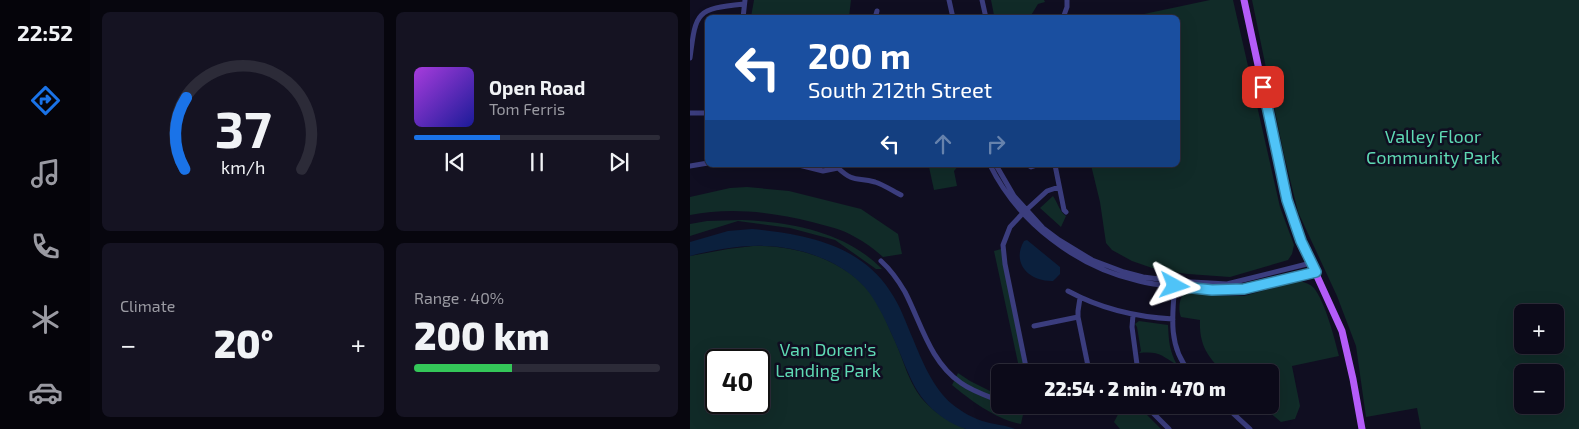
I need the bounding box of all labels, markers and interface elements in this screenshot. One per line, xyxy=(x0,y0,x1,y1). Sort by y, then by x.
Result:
text: 22:52 xyxy=(17,19,73,45)
text: 200 m xyxy=(808,34,911,76)
icon: left xyxy=(725,35,790,100)
pin xyxy=(1242,66,1284,108)
icon: arrive xyxy=(1249,73,1277,101)
text: Open Road xyxy=(489,76,585,99)
text: South 212th Street xyxy=(808,76,992,102)
icon: directions xyxy=(28,83,63,118)
text: 37 xyxy=(215,96,271,158)
text: Tom Ferris xyxy=(489,99,565,118)
park label: Valley Floor Community Park xyxy=(1366,125,1500,168)
icon: left xyxy=(876,130,904,158)
icon: ahead xyxy=(929,130,957,158)
icon: right xyxy=(982,130,1010,158)
icon: previous xyxy=(441,148,469,176)
icon: pause xyxy=(523,148,551,176)
icon: next xyxy=(605,148,633,176)
icon: music xyxy=(28,156,63,191)
text: km/h xyxy=(221,156,265,178)
icon: phone xyxy=(28,229,63,264)
position arrow xyxy=(1148,259,1200,311)
text: Range · 40% xyxy=(414,288,504,307)
text: Climate xyxy=(120,296,175,315)
icon: climate xyxy=(28,302,63,337)
map controls xyxy=(1514,304,1564,414)
button: + xyxy=(1514,304,1564,354)
text: 200 km xyxy=(414,312,549,358)
text: 20° xyxy=(214,320,273,366)
text: − xyxy=(120,327,136,361)
text: + xyxy=(351,327,366,361)
park label: Van Doren's Landing Park xyxy=(775,338,881,381)
speed limit sign: 40 xyxy=(705,349,770,414)
button: − xyxy=(1514,364,1564,414)
icon: car xyxy=(28,375,63,410)
text: 22:54 · 2 min · 470 m xyxy=(1044,377,1226,400)

